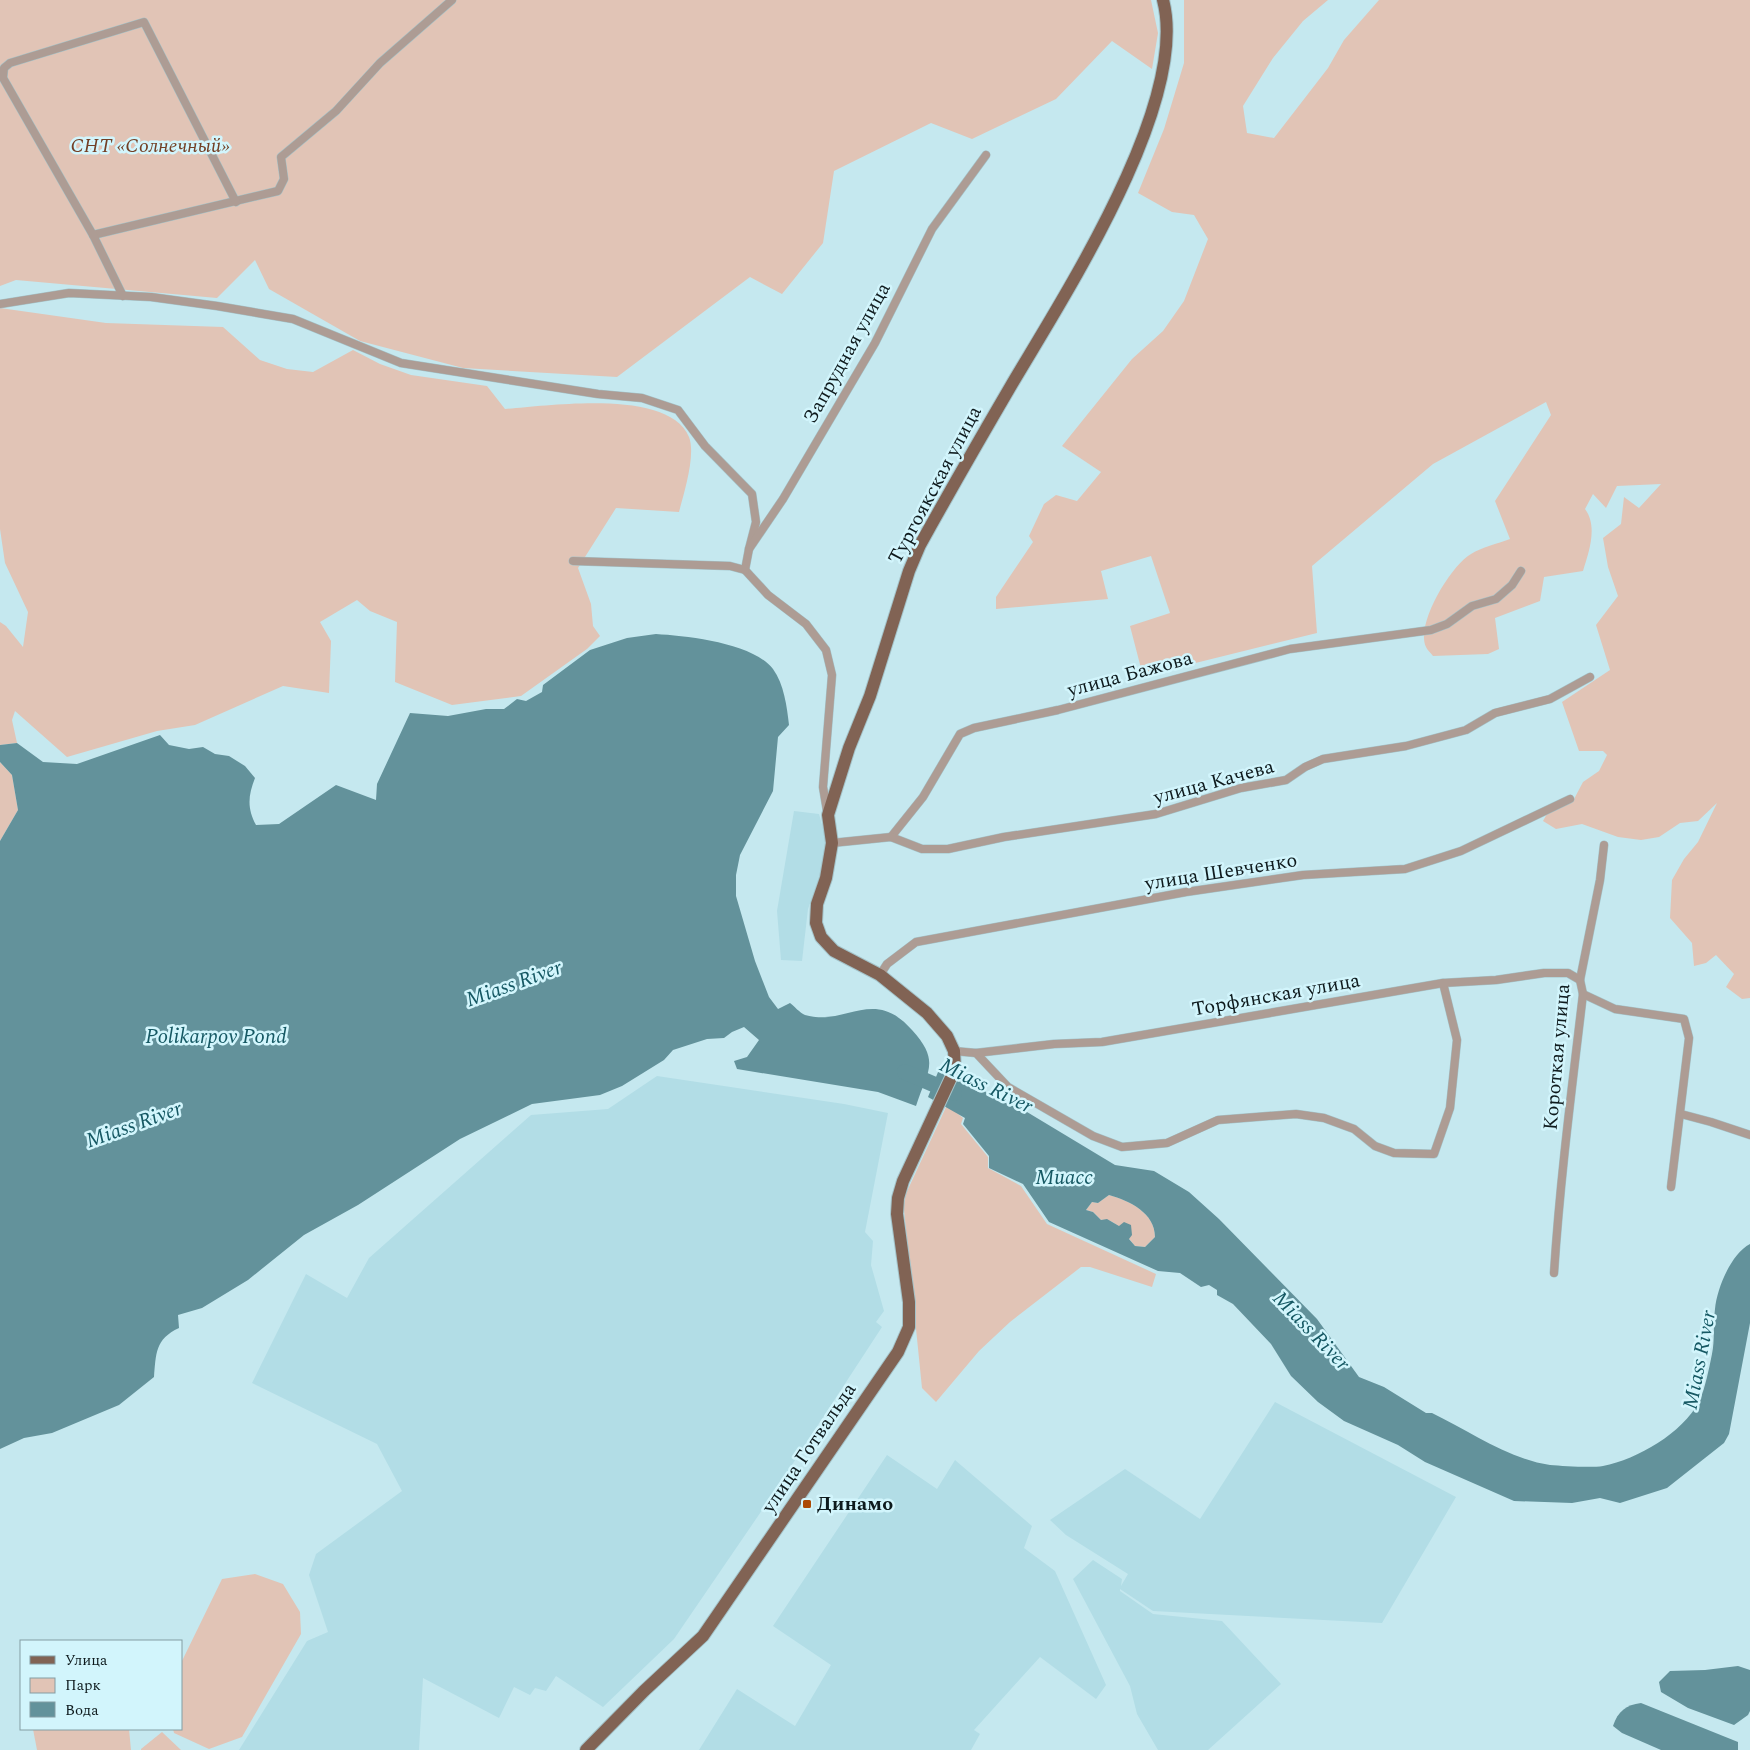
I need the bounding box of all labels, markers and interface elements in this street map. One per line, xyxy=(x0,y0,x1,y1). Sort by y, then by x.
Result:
park label: СНТ «Солнечный» xyxy=(70,131,230,161)
street label: Запрудная улица xyxy=(796,277,898,429)
street label: Тургоякская улица xyxy=(881,400,990,570)
street label: улица Бажова xyxy=(1063,643,1196,705)
street label: улица Качева xyxy=(1149,751,1278,813)
street label: улица Шевченко xyxy=(1142,845,1299,899)
water label: Miass River xyxy=(461,952,567,1016)
street label: Торфянская улица xyxy=(1190,965,1363,1025)
street label: Короткая улица xyxy=(1536,982,1578,1132)
water label: Polikarpov Pond xyxy=(145,1021,287,1053)
water label: Miass River xyxy=(934,1050,1039,1123)
water label: Miass River xyxy=(81,1093,187,1157)
water label: Миасс xyxy=(1035,1162,1093,1194)
water label: Miass River xyxy=(1265,1284,1358,1379)
water label: Miass River xyxy=(1675,1307,1725,1412)
street label: улица Готвальда xyxy=(754,1376,864,1520)
place label: Динамо xyxy=(817,1489,893,1519)
marker: Динамо xyxy=(801,1498,813,1510)
legend xyxy=(20,1640,182,1730)
text: Улица xyxy=(65,1649,108,1672)
text: Парк xyxy=(65,1674,101,1697)
text: Вода xyxy=(65,1699,99,1722)

